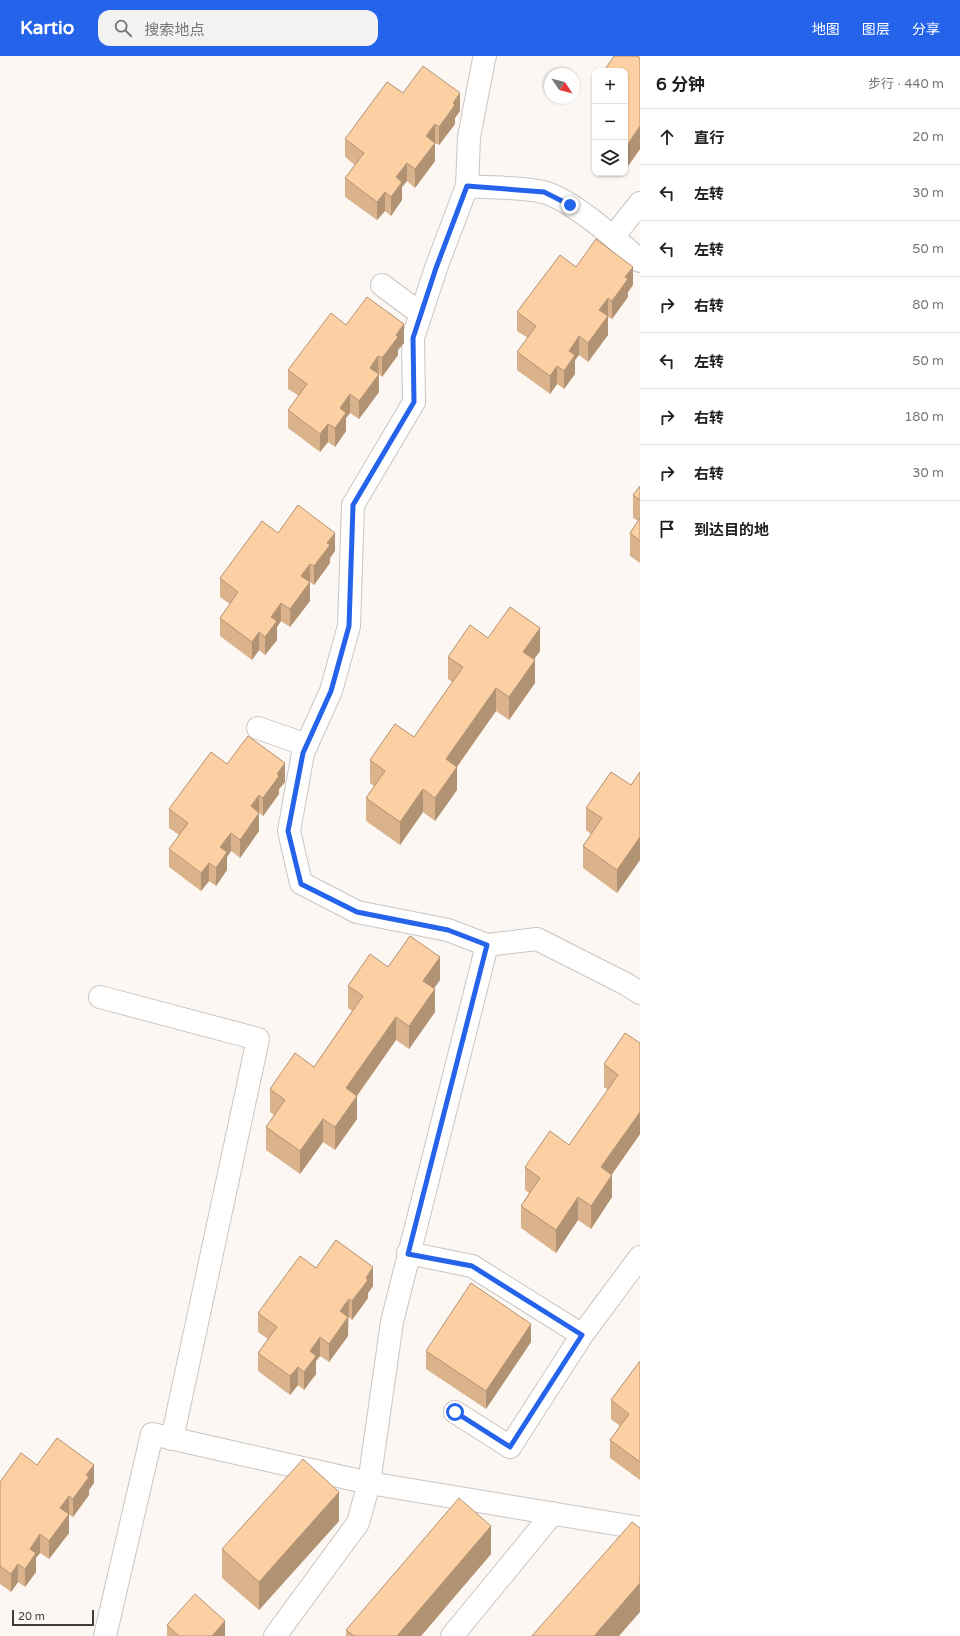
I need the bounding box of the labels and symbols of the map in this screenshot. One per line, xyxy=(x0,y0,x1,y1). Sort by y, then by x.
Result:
north arrow xyxy=(544,68,580,104)
route end xyxy=(561,196,579,214)
route start xyxy=(446,1403,464,1421)
scale bar xyxy=(12,1608,94,1627)

